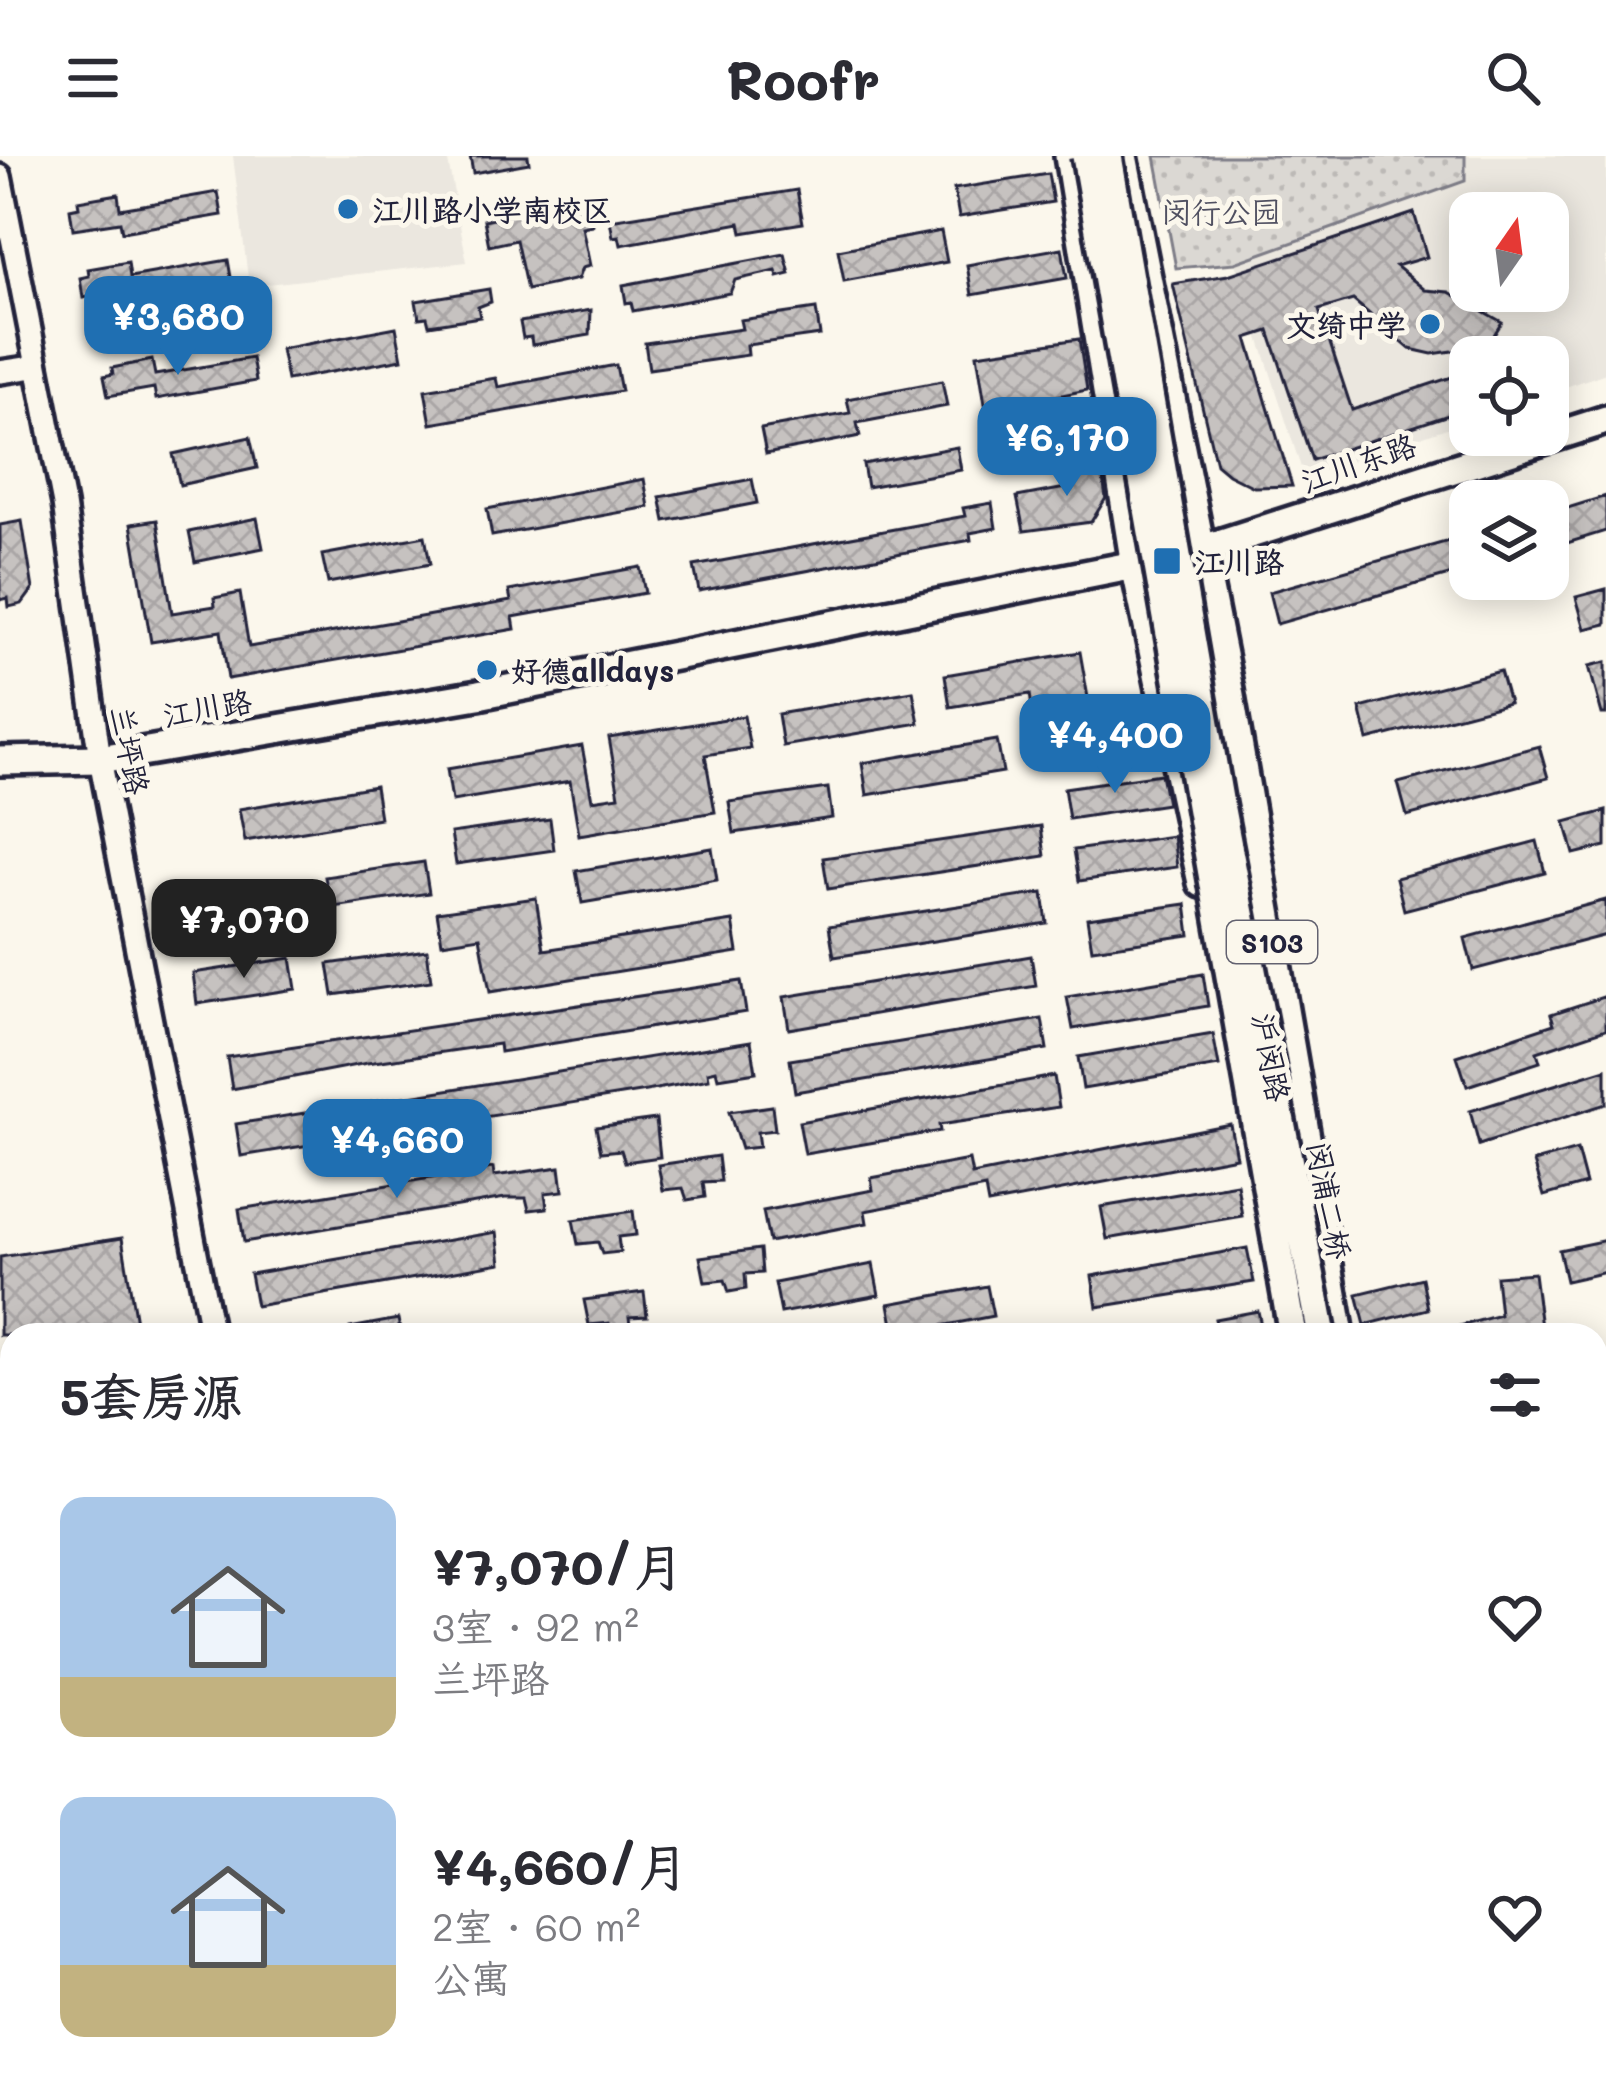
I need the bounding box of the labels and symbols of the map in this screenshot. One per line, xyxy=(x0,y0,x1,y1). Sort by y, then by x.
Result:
place label: 江川路小学南校区 xyxy=(372,189,612,229)
park label: 闵行公园 xyxy=(1161,191,1281,231)
north arrow xyxy=(1449,192,1569,312)
marker: 江川路小学南校区 xyxy=(335,196,361,222)
pin: ¥3,680 xyxy=(80,276,276,378)
place label: 文绮中学 xyxy=(1286,304,1406,344)
marker: 文绮中学 xyxy=(1417,311,1443,337)
pin: ¥6,170 xyxy=(969,397,1165,499)
street label: 江川东路 xyxy=(1295,424,1421,500)
place label: 江川路 xyxy=(1194,541,1284,581)
marker: 江川路 xyxy=(1151,545,1183,577)
place label: 好德alldays xyxy=(511,650,674,690)
marker: 好德alldays xyxy=(474,657,500,683)
street label: 江川路 xyxy=(159,679,255,735)
pin: ¥4,400 xyxy=(1017,694,1213,796)
street label: 兰坪路 xyxy=(103,702,159,798)
pin: ¥7,070 xyxy=(146,879,342,981)
road number: S103 xyxy=(1227,921,1317,963)
street label: 沪闵路 xyxy=(1244,1009,1300,1105)
pin: ¥4,660 xyxy=(299,1099,495,1201)
street label: 闵浦二桥 xyxy=(1299,1137,1361,1263)

